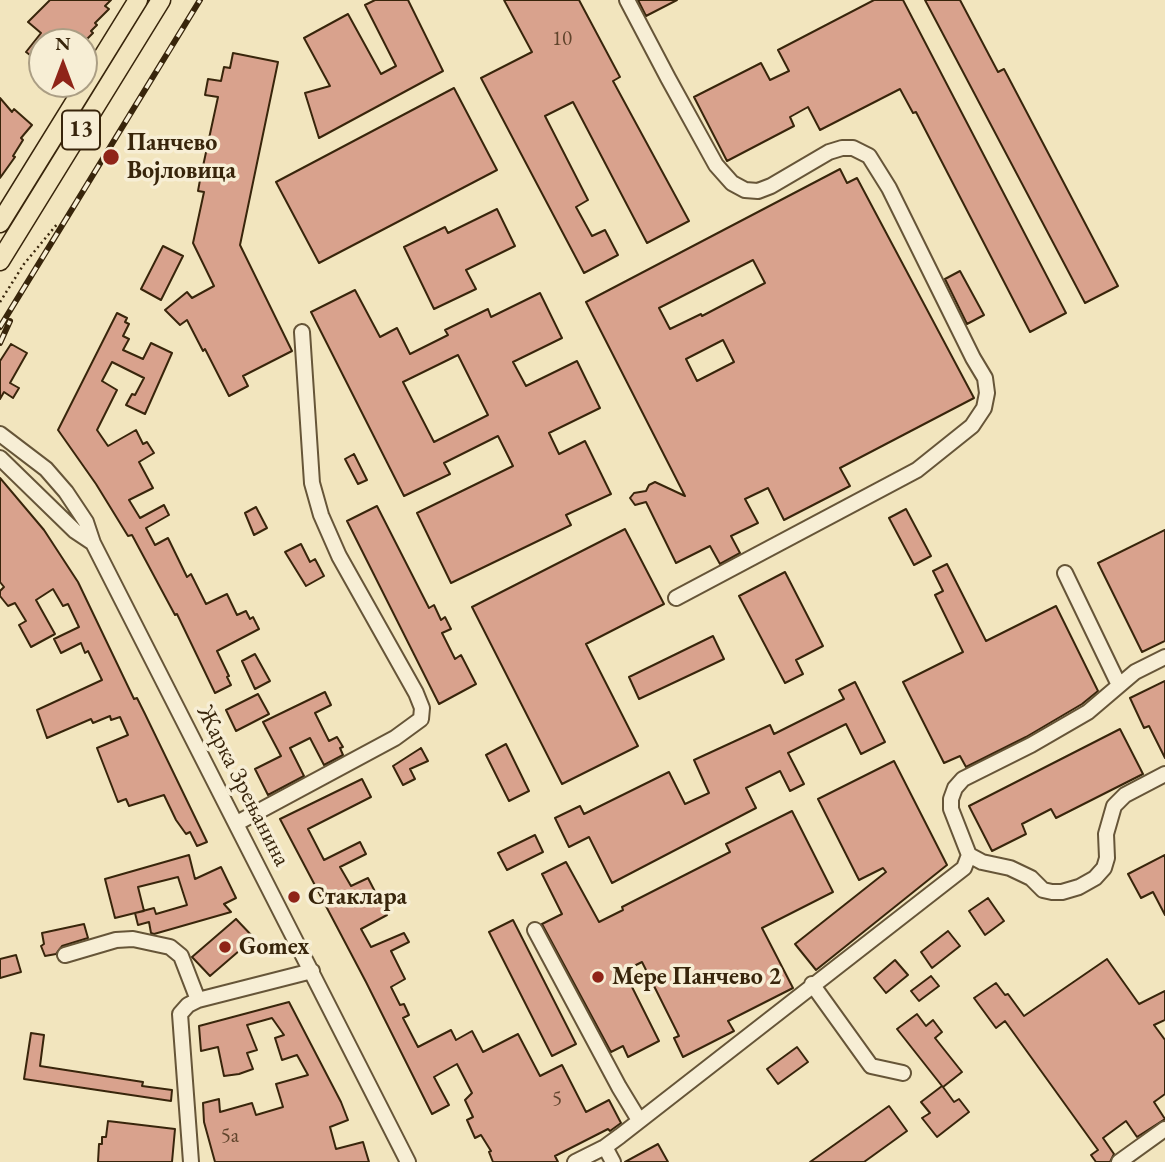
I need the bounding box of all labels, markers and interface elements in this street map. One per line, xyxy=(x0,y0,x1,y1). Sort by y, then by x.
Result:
house number: 10 xyxy=(552,26,572,52)
north arrow xyxy=(28,28,98,98)
text: N xyxy=(55,31,71,56)
road number: 13 xyxy=(62,111,100,150)
place label: Панчево Војловица xyxy=(127,129,236,185)
marker: Панчево Војловица xyxy=(101,147,121,167)
street label: Жарка Зрењанина xyxy=(190,701,296,871)
place label: Стаклара xyxy=(308,883,407,911)
marker: Стаклара xyxy=(286,889,302,905)
place label: Gomex xyxy=(239,933,309,961)
marker: Gomex xyxy=(217,939,233,955)
place label: Мере Панчево 2 xyxy=(612,963,781,991)
marker: Мере Панчево 2 xyxy=(590,969,606,985)
house number: 5 xyxy=(552,1086,562,1112)
house number: 5a xyxy=(221,1123,239,1149)

